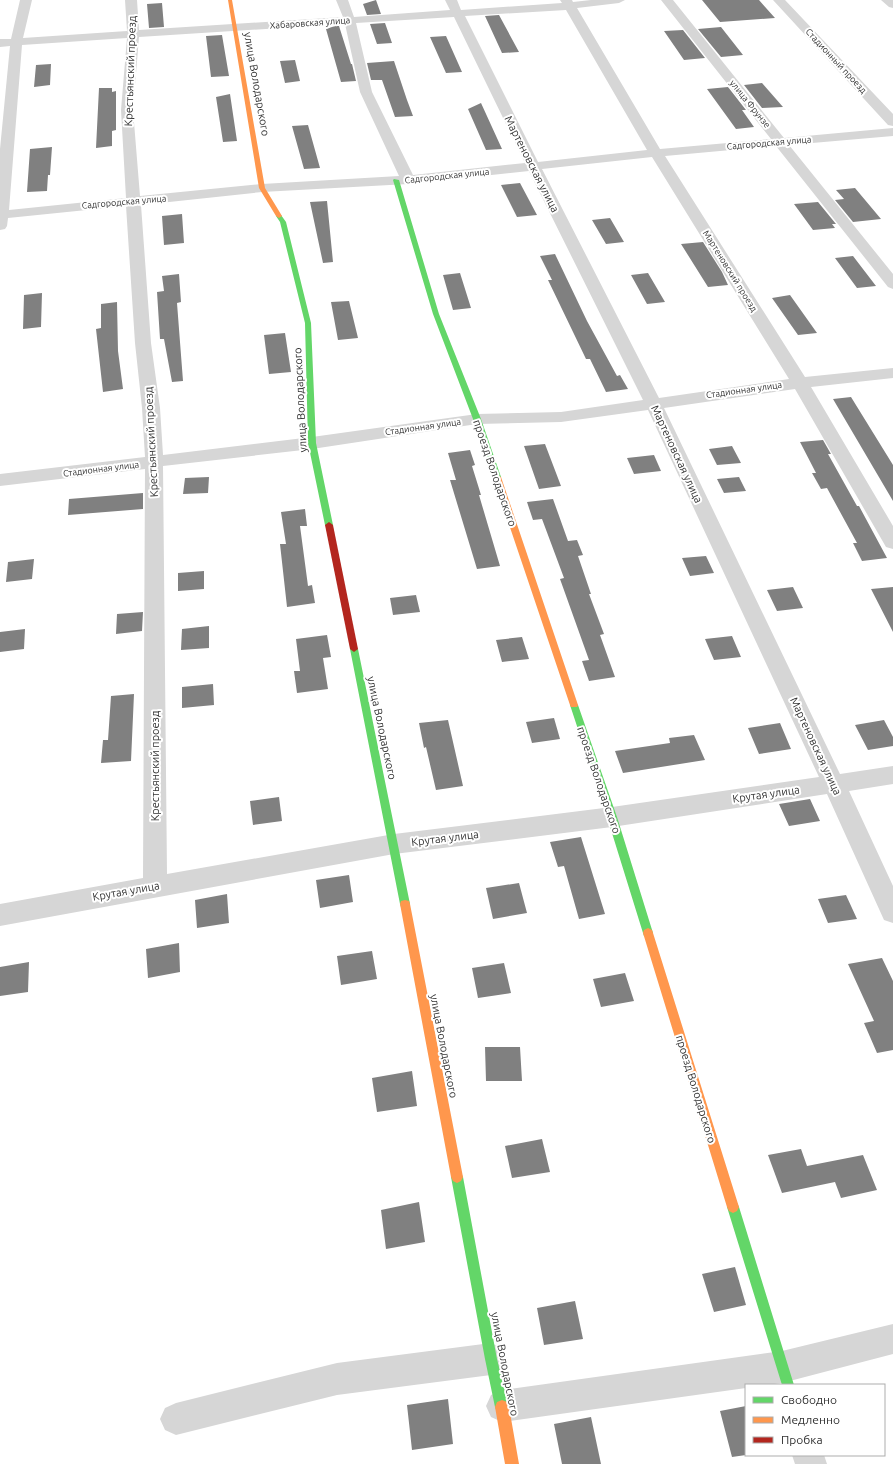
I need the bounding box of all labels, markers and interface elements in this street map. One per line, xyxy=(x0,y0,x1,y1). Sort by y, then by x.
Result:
street label: Крестьянский проезд xyxy=(122,15,138,127)
street label: Хабаровская улица xyxy=(269,15,351,31)
street label: Стадионный проезд xyxy=(803,27,869,95)
street label: улица Володарского xyxy=(242,31,272,137)
street label: улица Фрунзе xyxy=(728,78,772,130)
street label: Мартеновская улица xyxy=(502,114,562,214)
street label: Садгородская улица xyxy=(726,134,812,152)
street label: Садгородская улица xyxy=(404,167,490,185)
street label: Садгородская улица xyxy=(81,193,167,211)
street label: Мартеновский проезд xyxy=(701,229,759,313)
street label: улица Володарского xyxy=(291,347,309,453)
street label: Стадионная улица xyxy=(705,380,783,400)
street label: Крестьянский проезд xyxy=(142,386,160,498)
street label: Мартеновская улица xyxy=(649,403,705,505)
street label: Стадионная улица xyxy=(384,417,462,437)
street label: проезд Володарского xyxy=(471,418,519,528)
street label: Стадионная улица xyxy=(62,459,140,479)
street label: улица Володарского xyxy=(365,675,399,781)
street label: Мартеновская улица xyxy=(788,695,844,797)
street label: Крестьянский проезд xyxy=(149,710,161,821)
street label: проезд Володарского xyxy=(575,725,623,835)
street label: Крутая улица xyxy=(732,783,800,805)
street label: Крутая улица xyxy=(411,828,479,848)
street label: Крутая улица xyxy=(92,879,160,903)
street label: улица Володарского xyxy=(428,993,460,1099)
street label: проезд Володарского xyxy=(674,1034,718,1144)
street label: улица Володарского xyxy=(489,1311,521,1417)
legend xyxy=(745,1384,885,1456)
text: Свободно xyxy=(781,1393,837,1406)
text: Медленно xyxy=(781,1413,840,1426)
text: Пробка xyxy=(781,1433,823,1446)

